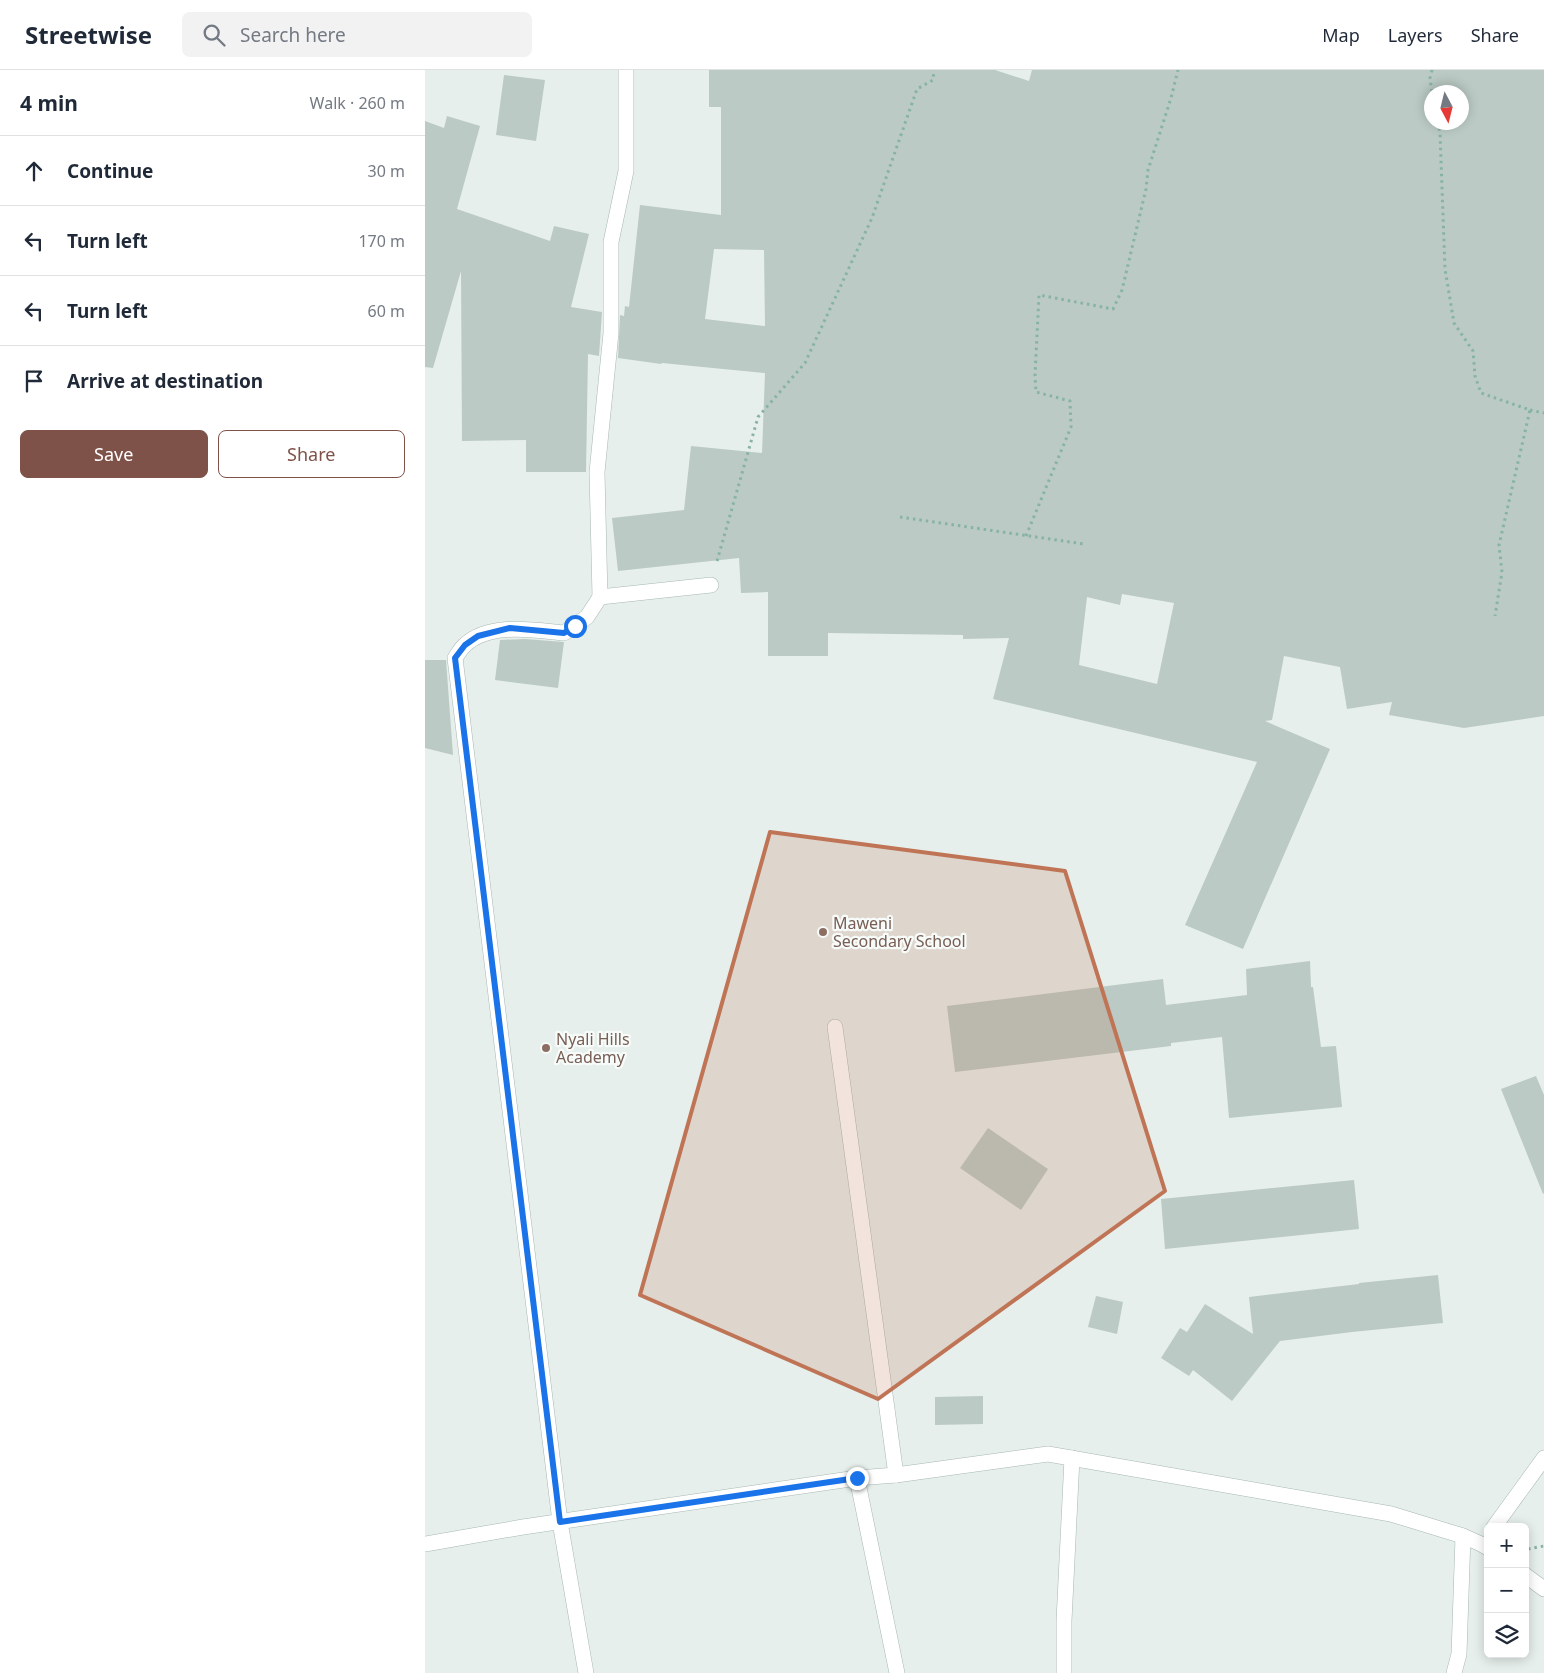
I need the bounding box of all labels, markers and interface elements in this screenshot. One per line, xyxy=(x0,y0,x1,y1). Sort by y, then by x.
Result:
search box xyxy=(182,12,532,57)
text: Streetwise xyxy=(25,18,152,51)
icon: search xyxy=(200,21,228,49)
text: Search here xyxy=(240,22,346,48)
text: Map xyxy=(1322,23,1360,47)
text: Layers xyxy=(1388,23,1443,47)
text: Share xyxy=(1471,23,1519,47)
north arrow xyxy=(1424,85,1469,130)
text: 4 min xyxy=(20,89,78,117)
text: Walk · 260 m xyxy=(310,92,405,114)
icon: ahead xyxy=(20,157,48,185)
text: Continue xyxy=(67,158,153,184)
text: 30 m xyxy=(368,160,405,182)
icon: left xyxy=(20,227,48,255)
text: Turn left xyxy=(67,228,148,254)
text: 170 m xyxy=(358,230,405,252)
icon: left xyxy=(20,297,48,325)
text: Turn left xyxy=(67,298,148,324)
text: 60 m xyxy=(368,300,405,322)
icon: arrive xyxy=(20,367,48,395)
text: Arrive at destination xyxy=(67,368,263,394)
button: Save xyxy=(20,430,208,478)
button: Share xyxy=(218,430,405,478)
route start xyxy=(564,615,587,638)
place label: Maweni Secondary School xyxy=(833,912,966,952)
marker: Maweni Secondary School xyxy=(817,926,829,938)
place label: Nyali Hills Academy xyxy=(556,1028,630,1068)
marker: Nyali Hills Academy xyxy=(540,1042,552,1054)
route end xyxy=(846,1467,869,1490)
map controls xyxy=(1484,1523,1529,1658)
button: + xyxy=(1484,1523,1529,1568)
button: − xyxy=(1484,1568,1529,1613)
button: layers xyxy=(1484,1613,1529,1658)

